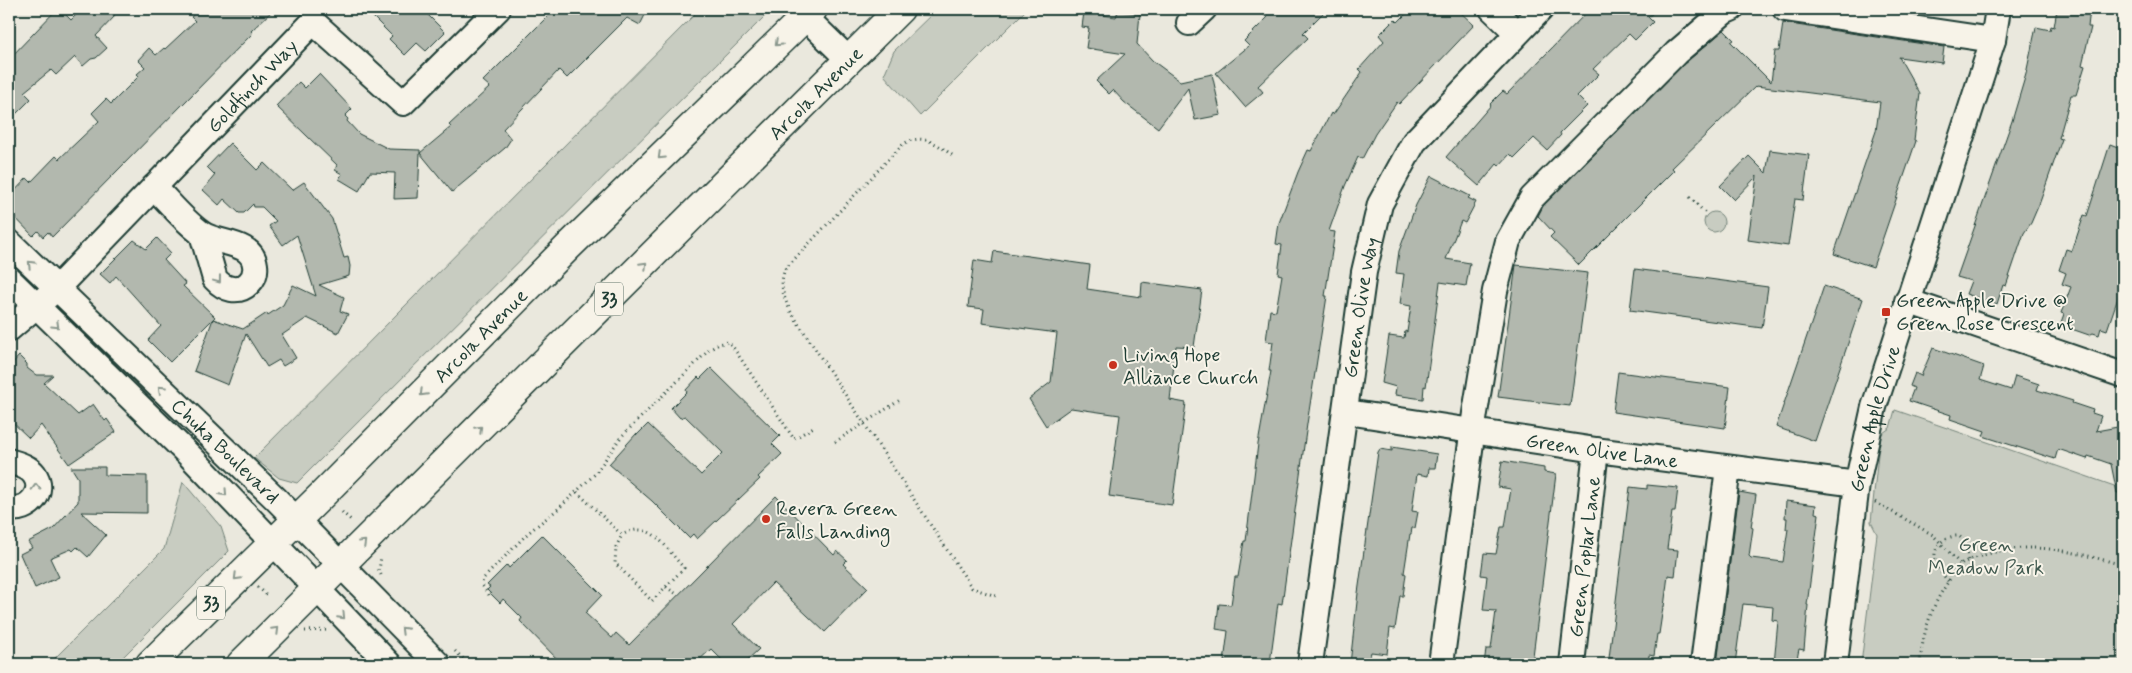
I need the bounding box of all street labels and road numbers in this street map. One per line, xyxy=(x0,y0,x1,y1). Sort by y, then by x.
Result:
street label: Goldfinch Way xyxy=(201,34,304,140)
street label: Arcola Avenue xyxy=(763,41,870,147)
street label: Green Olive Way xyxy=(1338,235,1387,380)
road number: 33 xyxy=(595,282,623,316)
street label: Arcola Avenue xyxy=(429,283,534,390)
street label: Green Apple Drive xyxy=(1844,342,1908,494)
street label: Chuka Boulevard xyxy=(165,393,285,511)
street label: Green Olive Lane xyxy=(1524,427,1680,476)
street label: Green Poplar Lane xyxy=(1563,475,1608,639)
road number: 33 xyxy=(197,586,225,620)

